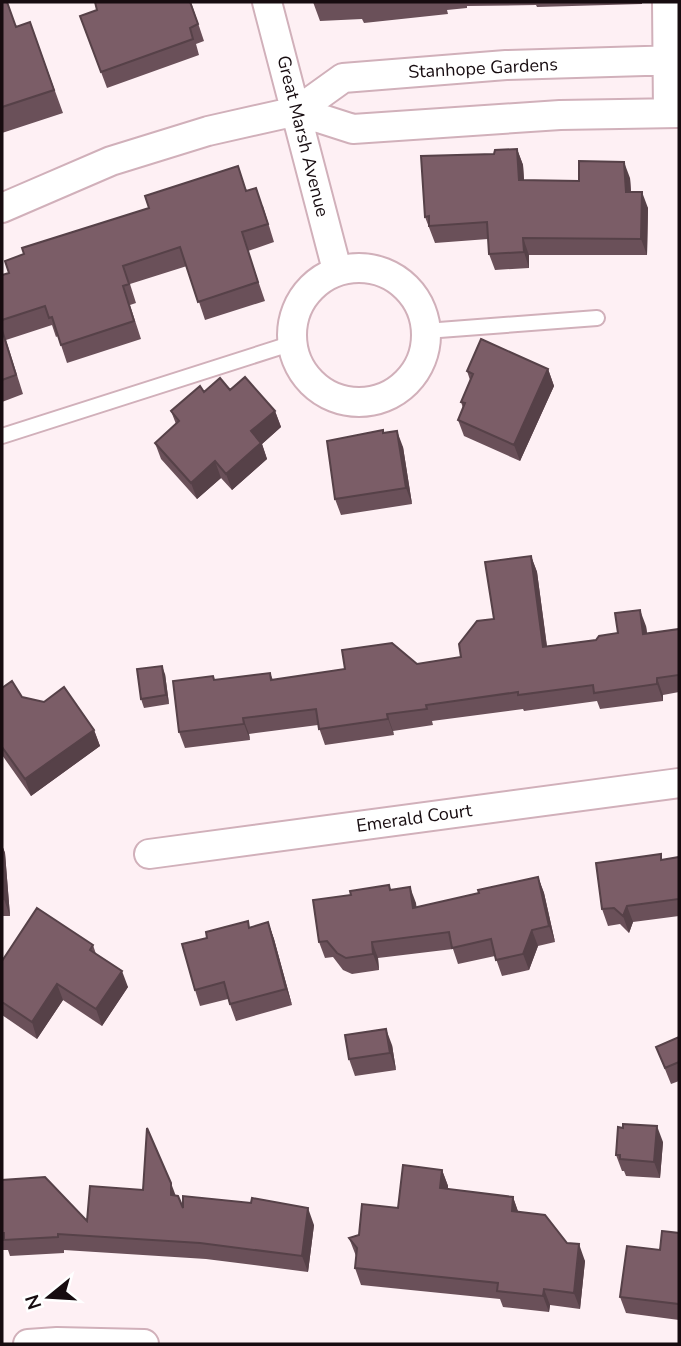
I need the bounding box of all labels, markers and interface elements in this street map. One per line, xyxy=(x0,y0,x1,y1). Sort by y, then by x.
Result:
street label: Stanhope Gardens xyxy=(408,52,558,84)
street label: Great Marsh Avenue xyxy=(271,53,335,219)
street label: Emerald Court xyxy=(355,798,474,838)
north arrow xyxy=(14,1262,84,1332)
text: N xyxy=(19,1291,48,1313)

